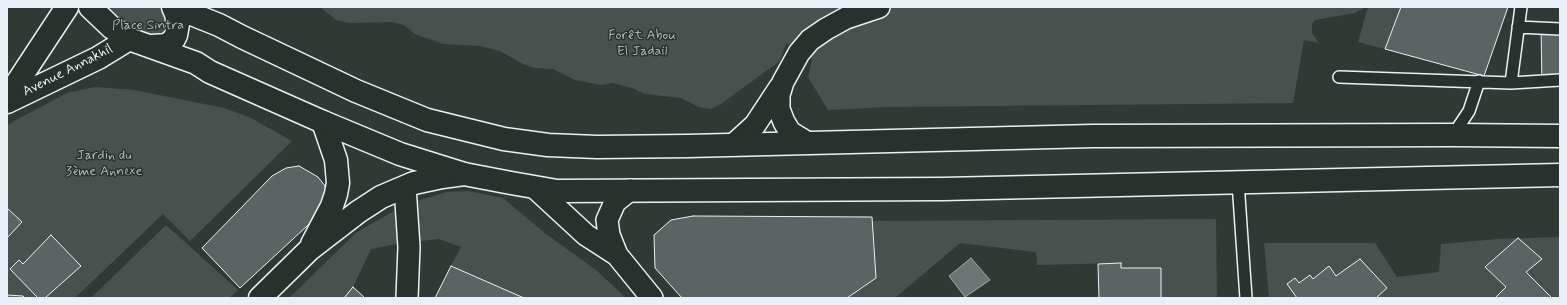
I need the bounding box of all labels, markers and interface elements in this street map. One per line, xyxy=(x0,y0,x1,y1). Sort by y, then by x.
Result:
park label: Place Sintra xyxy=(112,18,184,34)
park label: Forêt Abou El Jadail xyxy=(608,28,676,60)
street label: Avenue Annakhil xyxy=(20,41,116,101)
park label: Jardin du 3ème Annexe xyxy=(66,148,142,180)

